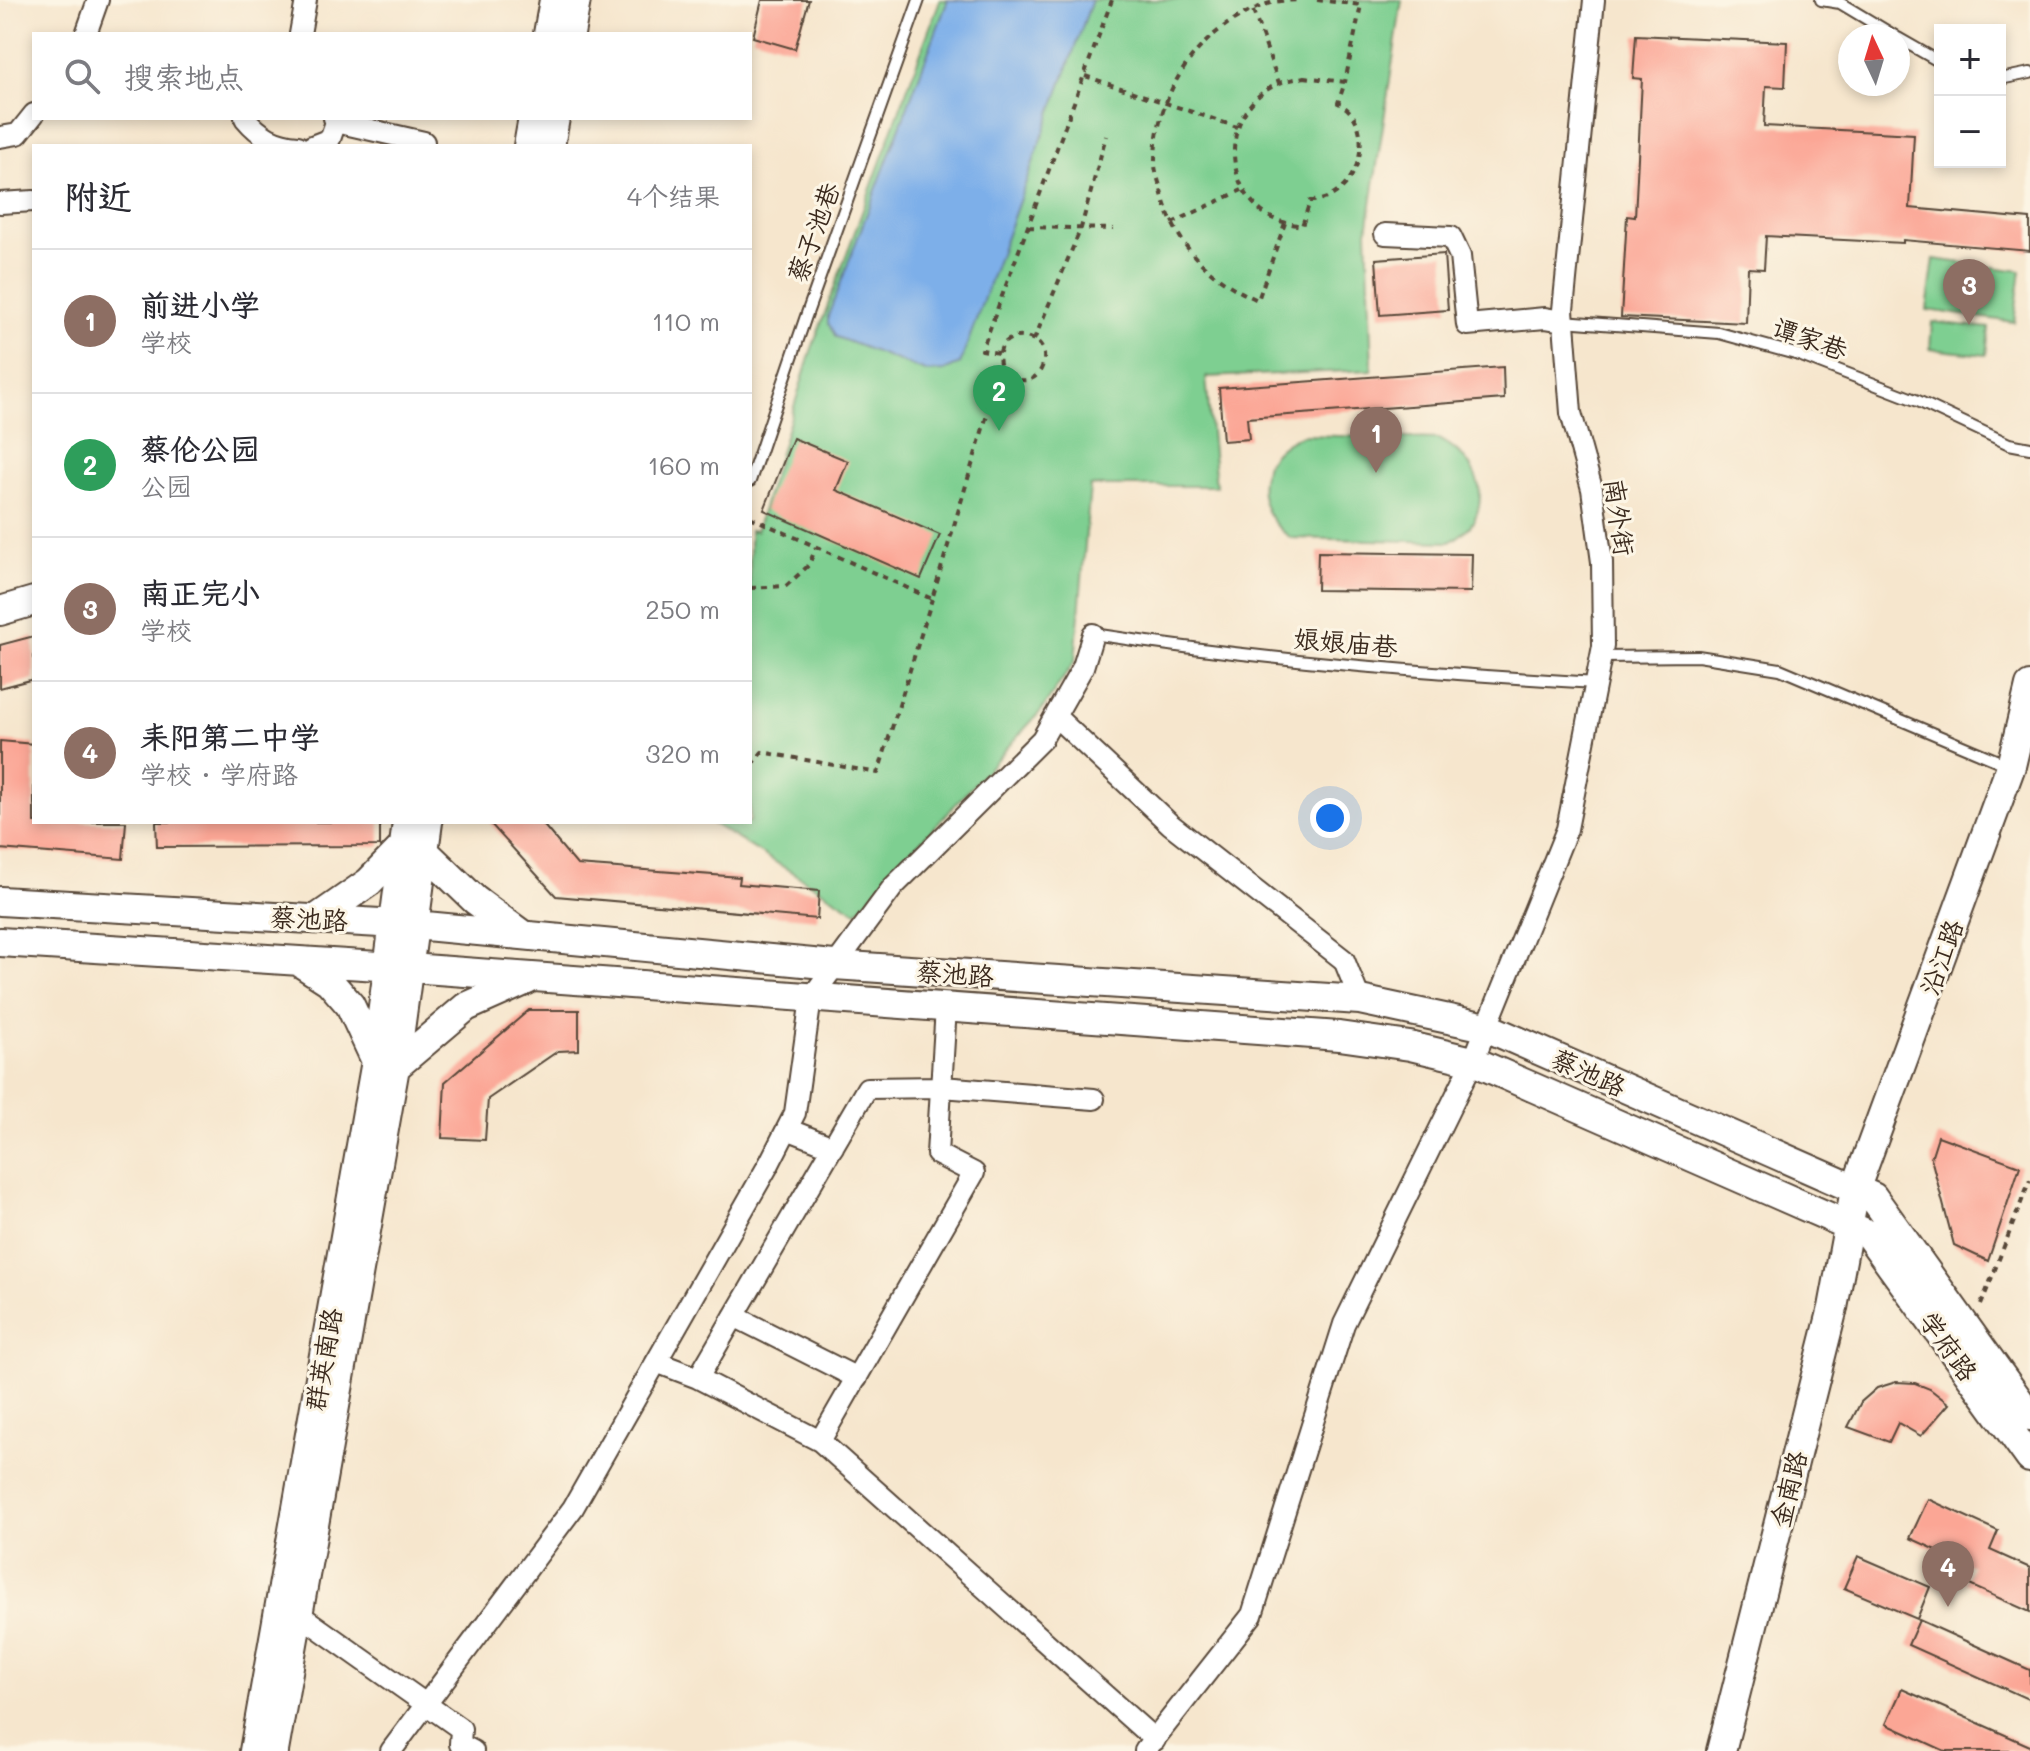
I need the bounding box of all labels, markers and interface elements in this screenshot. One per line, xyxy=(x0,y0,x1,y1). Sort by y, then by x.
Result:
north arrow xyxy=(1838,24,1910,96)
map controls xyxy=(1934,24,2006,168)
button: + xyxy=(1934,24,2006,96)
search box xyxy=(32,32,752,120)
icon: search xyxy=(60,54,104,98)
text: 搜索地点 xyxy=(124,56,244,96)
button: − xyxy=(1934,96,2006,168)
text: 附近 xyxy=(64,173,132,218)
street label: 蔡子池巷 xyxy=(779,177,847,287)
text: 4个结果 xyxy=(627,179,720,213)
pin: 3 xyxy=(1943,259,1995,325)
text: 前进小学 xyxy=(140,284,260,324)
text: 1 xyxy=(84,304,96,338)
text: 110 m xyxy=(652,304,720,338)
street label: 谭家巷 xyxy=(1768,309,1852,367)
text: 学校 xyxy=(140,325,192,359)
pin: 2 xyxy=(973,365,1025,431)
pin: 1 xyxy=(1350,407,1402,473)
text: 蔡伦公园 xyxy=(140,428,260,468)
text: 2 xyxy=(83,448,97,482)
text: 160 m xyxy=(648,448,720,482)
text: 公园 xyxy=(140,469,192,503)
street label: 南外街 xyxy=(1598,476,1642,558)
text: 南正完小 xyxy=(140,572,260,612)
text: 3 xyxy=(82,592,98,626)
text: 250 m xyxy=(645,592,720,626)
text: 学校 xyxy=(140,613,192,647)
street label: 娘娘庙巷 xyxy=(1293,621,1399,663)
text: 耒阳第二中学 xyxy=(140,716,320,756)
text: 4 xyxy=(82,736,98,770)
text: 320 m xyxy=(645,736,720,770)
text: 学校 · 学府路 xyxy=(140,757,298,791)
your location xyxy=(1310,798,1350,838)
street label: 蔡池路 xyxy=(269,899,349,937)
street label: 沿江路 xyxy=(1912,915,1970,999)
street label: 蔡池路 xyxy=(915,953,995,993)
street label: 蔡池路 xyxy=(1546,1041,1632,1103)
street label: 学府路 xyxy=(1912,1304,1986,1388)
street label: 群英南路 xyxy=(297,1305,349,1413)
street label: 金南路 xyxy=(1762,1447,1814,1531)
pin: 4 xyxy=(1922,1541,1974,1607)

